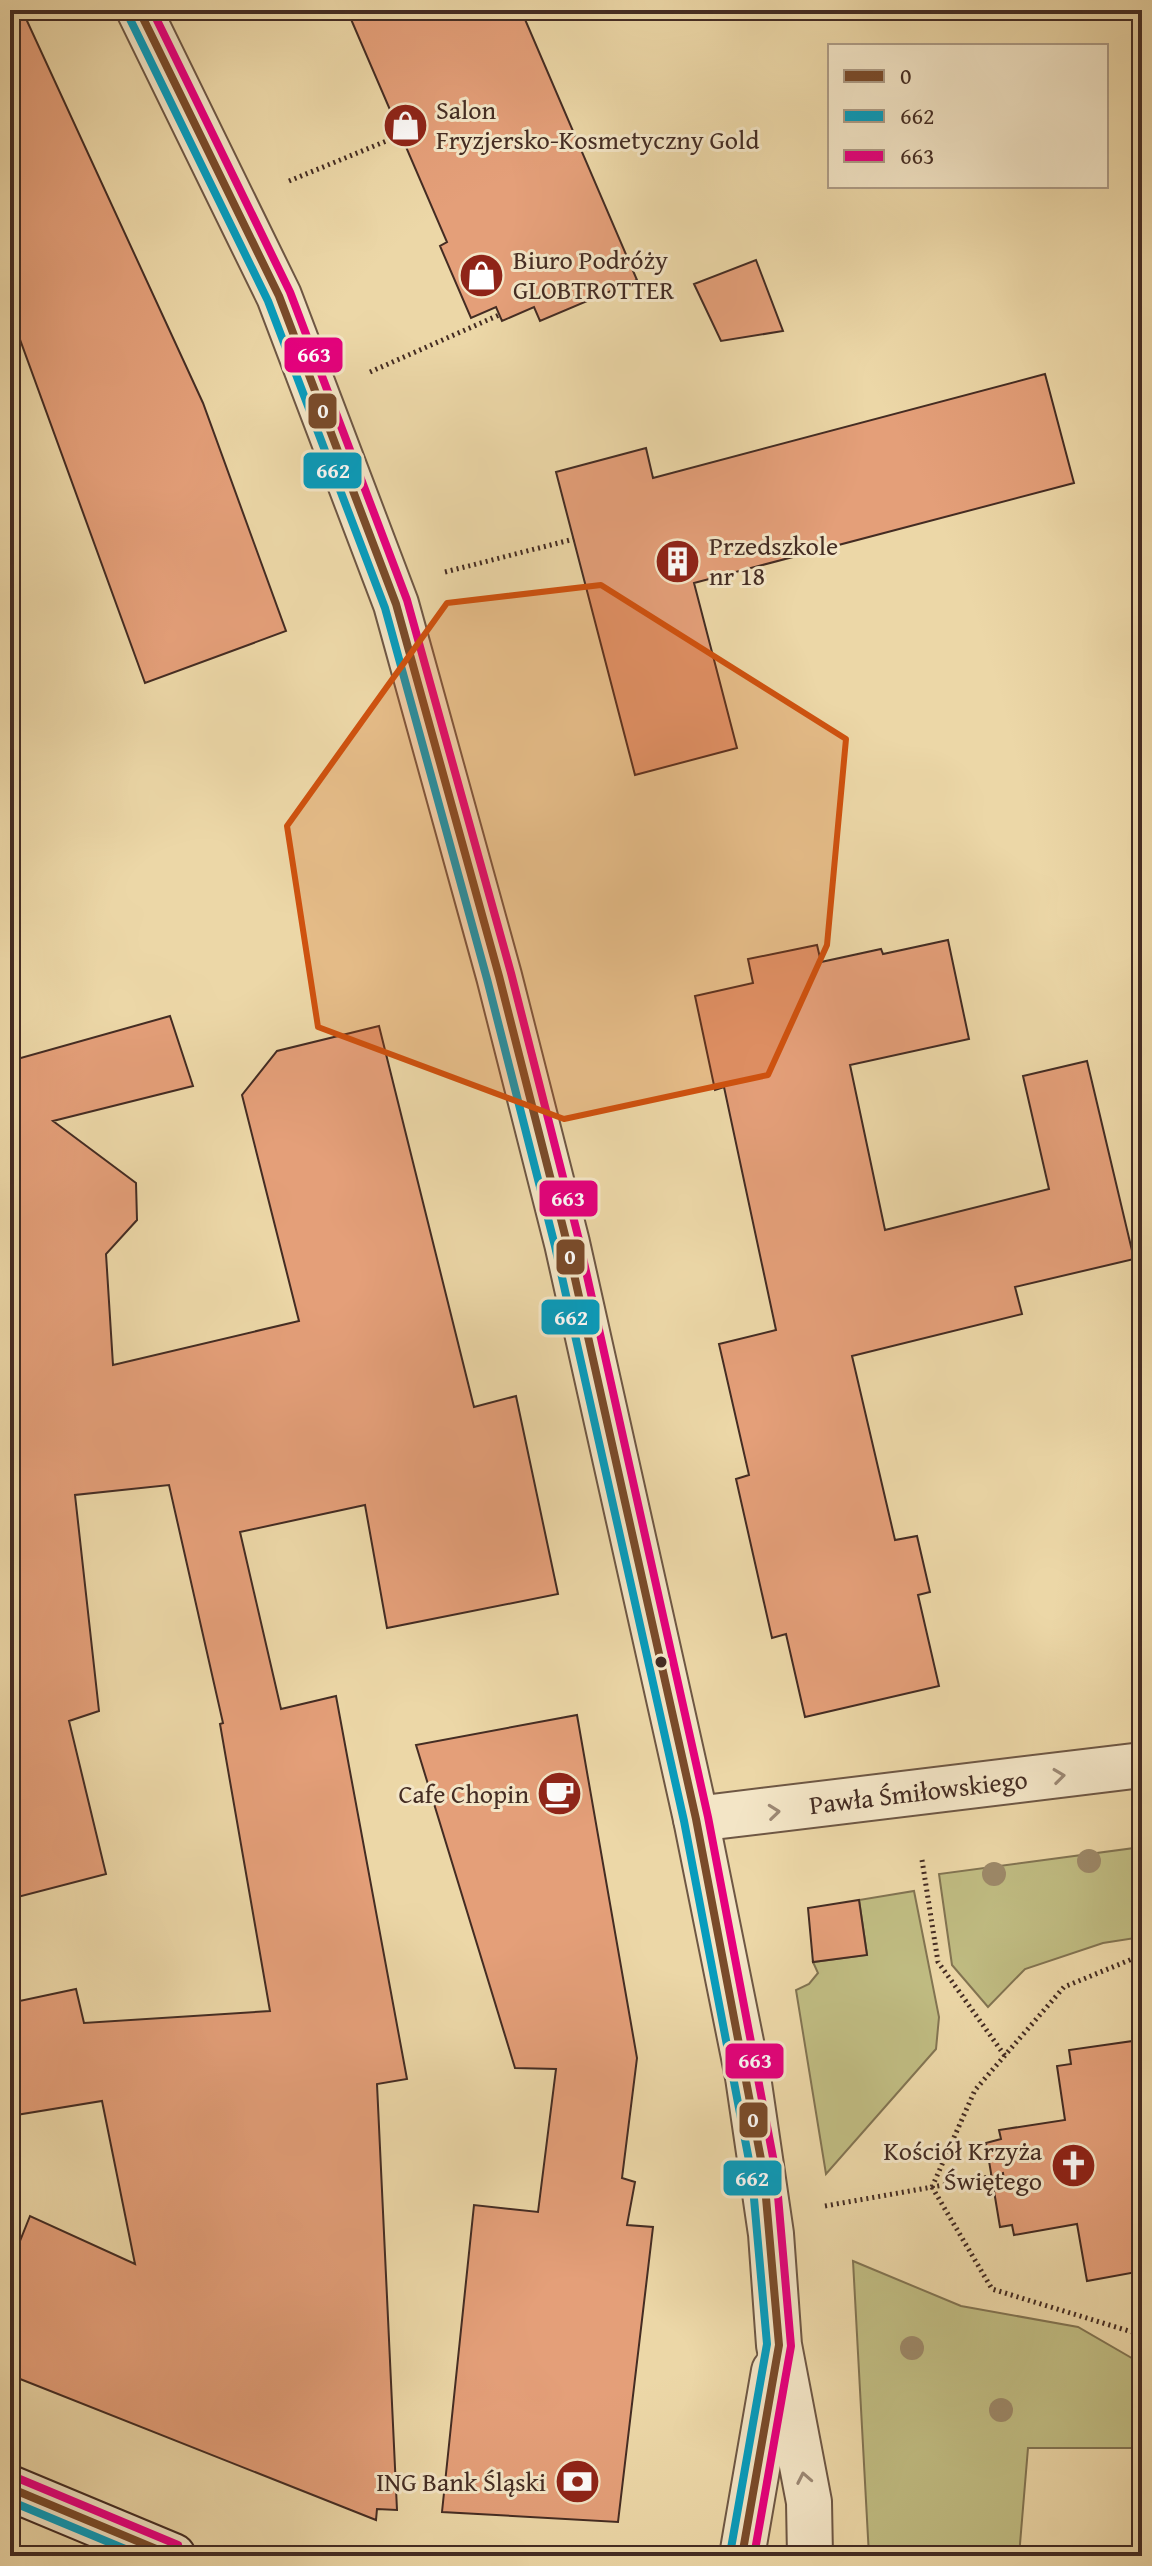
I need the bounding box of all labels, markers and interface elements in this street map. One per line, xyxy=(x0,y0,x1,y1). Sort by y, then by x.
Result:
legend xyxy=(828,44,1108,188)
text: 0 xyxy=(900,58,912,93)
place label: Salon Fryzjersko-Kosmetyczny Gold xyxy=(436,90,759,159)
text: 662 xyxy=(900,98,935,133)
shop icon: Salon Fryzjersko-Kosmetyczny Gold xyxy=(381,101,429,149)
text: 663 xyxy=(900,138,935,173)
place label: Biuro Podróży GLOBTROTTER xyxy=(513,240,674,309)
shop icon: Biuro Podróży GLOBTROTTER xyxy=(458,251,506,299)
line badge: 663 xyxy=(283,336,344,374)
text: 663 xyxy=(297,338,331,370)
line badge: 0 xyxy=(307,392,338,430)
text: 0 xyxy=(317,394,329,426)
line badge: 662 xyxy=(302,451,363,490)
text: 662 xyxy=(316,454,350,486)
place label: Przedszkole nr 18 xyxy=(709,526,838,595)
building icon: Przedszkole nr 18 xyxy=(654,537,702,585)
line badge: 663 xyxy=(538,1179,599,1218)
text: 663 xyxy=(551,1182,585,1214)
line badge: 0 xyxy=(555,1238,586,1276)
text: 0 xyxy=(564,1240,576,1272)
line badge: 662 xyxy=(540,1298,601,1336)
text: 662 xyxy=(554,1301,588,1333)
unlabelled marker xyxy=(653,1654,669,1670)
street label: Pawła Śmiłowskiego xyxy=(807,1759,1030,1824)
one-way arrow xyxy=(1052,1768,1066,1785)
cafe icon: Cafe Chopin xyxy=(536,1770,584,1818)
place label: Cafe Chopin xyxy=(398,1774,529,1813)
one-way arrow xyxy=(768,1803,781,1820)
line badge: 663 xyxy=(724,2042,785,2080)
text: 663 xyxy=(738,2044,772,2076)
line badge: 0 xyxy=(738,2101,769,2139)
text: 0 xyxy=(747,2103,759,2135)
place label: Kościół Krzyża Świętego xyxy=(883,2131,1043,2200)
church icon: Kościół Krzyża Świętego xyxy=(1049,2142,1097,2190)
line badge: 662 xyxy=(722,2159,783,2197)
text: 662 xyxy=(735,2162,769,2194)
bank icon: ING Bank Śląski xyxy=(553,2458,601,2506)
place label: ING Bank Śląski xyxy=(376,2462,546,2501)
one-way arrow xyxy=(797,2472,814,2485)

